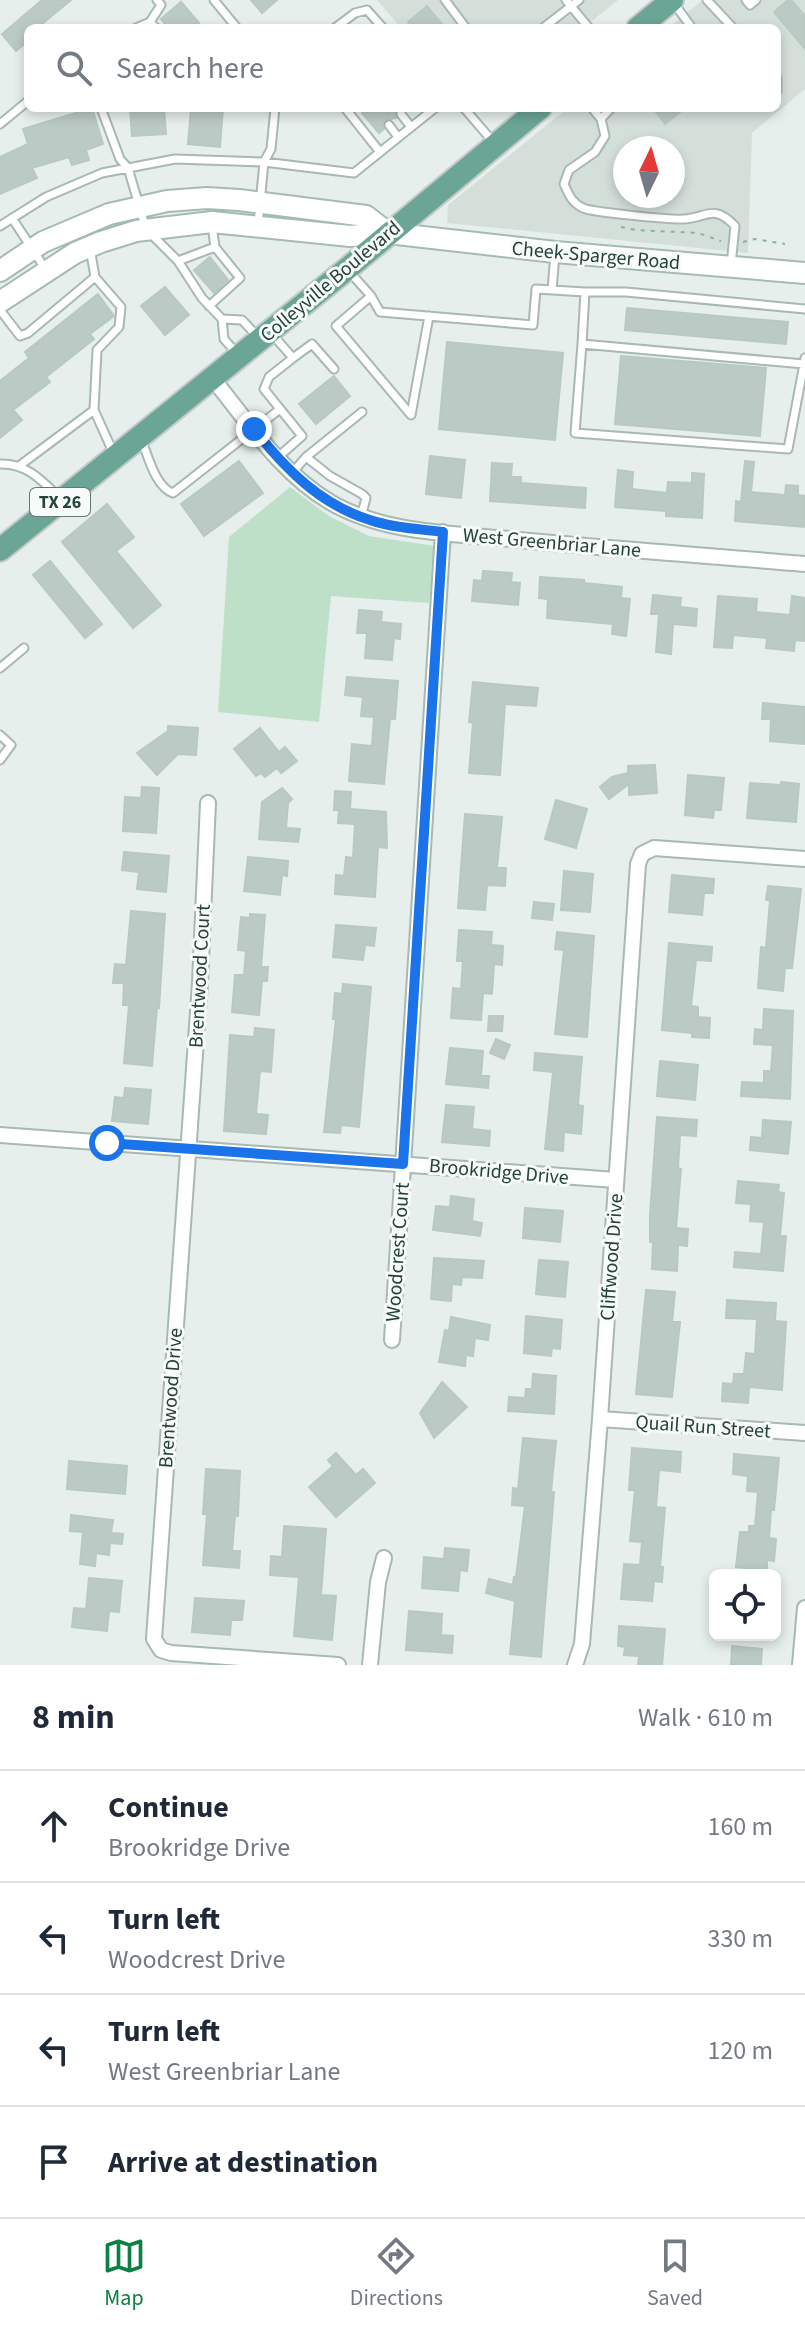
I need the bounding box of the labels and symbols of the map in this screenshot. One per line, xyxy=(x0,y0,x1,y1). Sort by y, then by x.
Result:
north arrow xyxy=(613,136,685,208)
street label: Colleyville Boulevard xyxy=(254,215,407,349)
street label: Cheek-Sparger Road xyxy=(511,235,681,277)
route end xyxy=(236,411,272,447)
road number: TX 26 xyxy=(30,488,90,516)
street label: West Greenbriar Lane xyxy=(462,521,642,565)
street label: Brentwood Court xyxy=(182,903,218,1049)
route start xyxy=(89,1125,125,1161)
street label: Brookridge Drive xyxy=(428,1152,570,1192)
street label: Woodcrest Court xyxy=(379,1181,417,1323)
street label: Cliffwood Drive xyxy=(594,1192,630,1322)
street label: Brentwood Drive xyxy=(152,1327,190,1469)
street label: Quail Run Street xyxy=(634,1408,772,1446)

